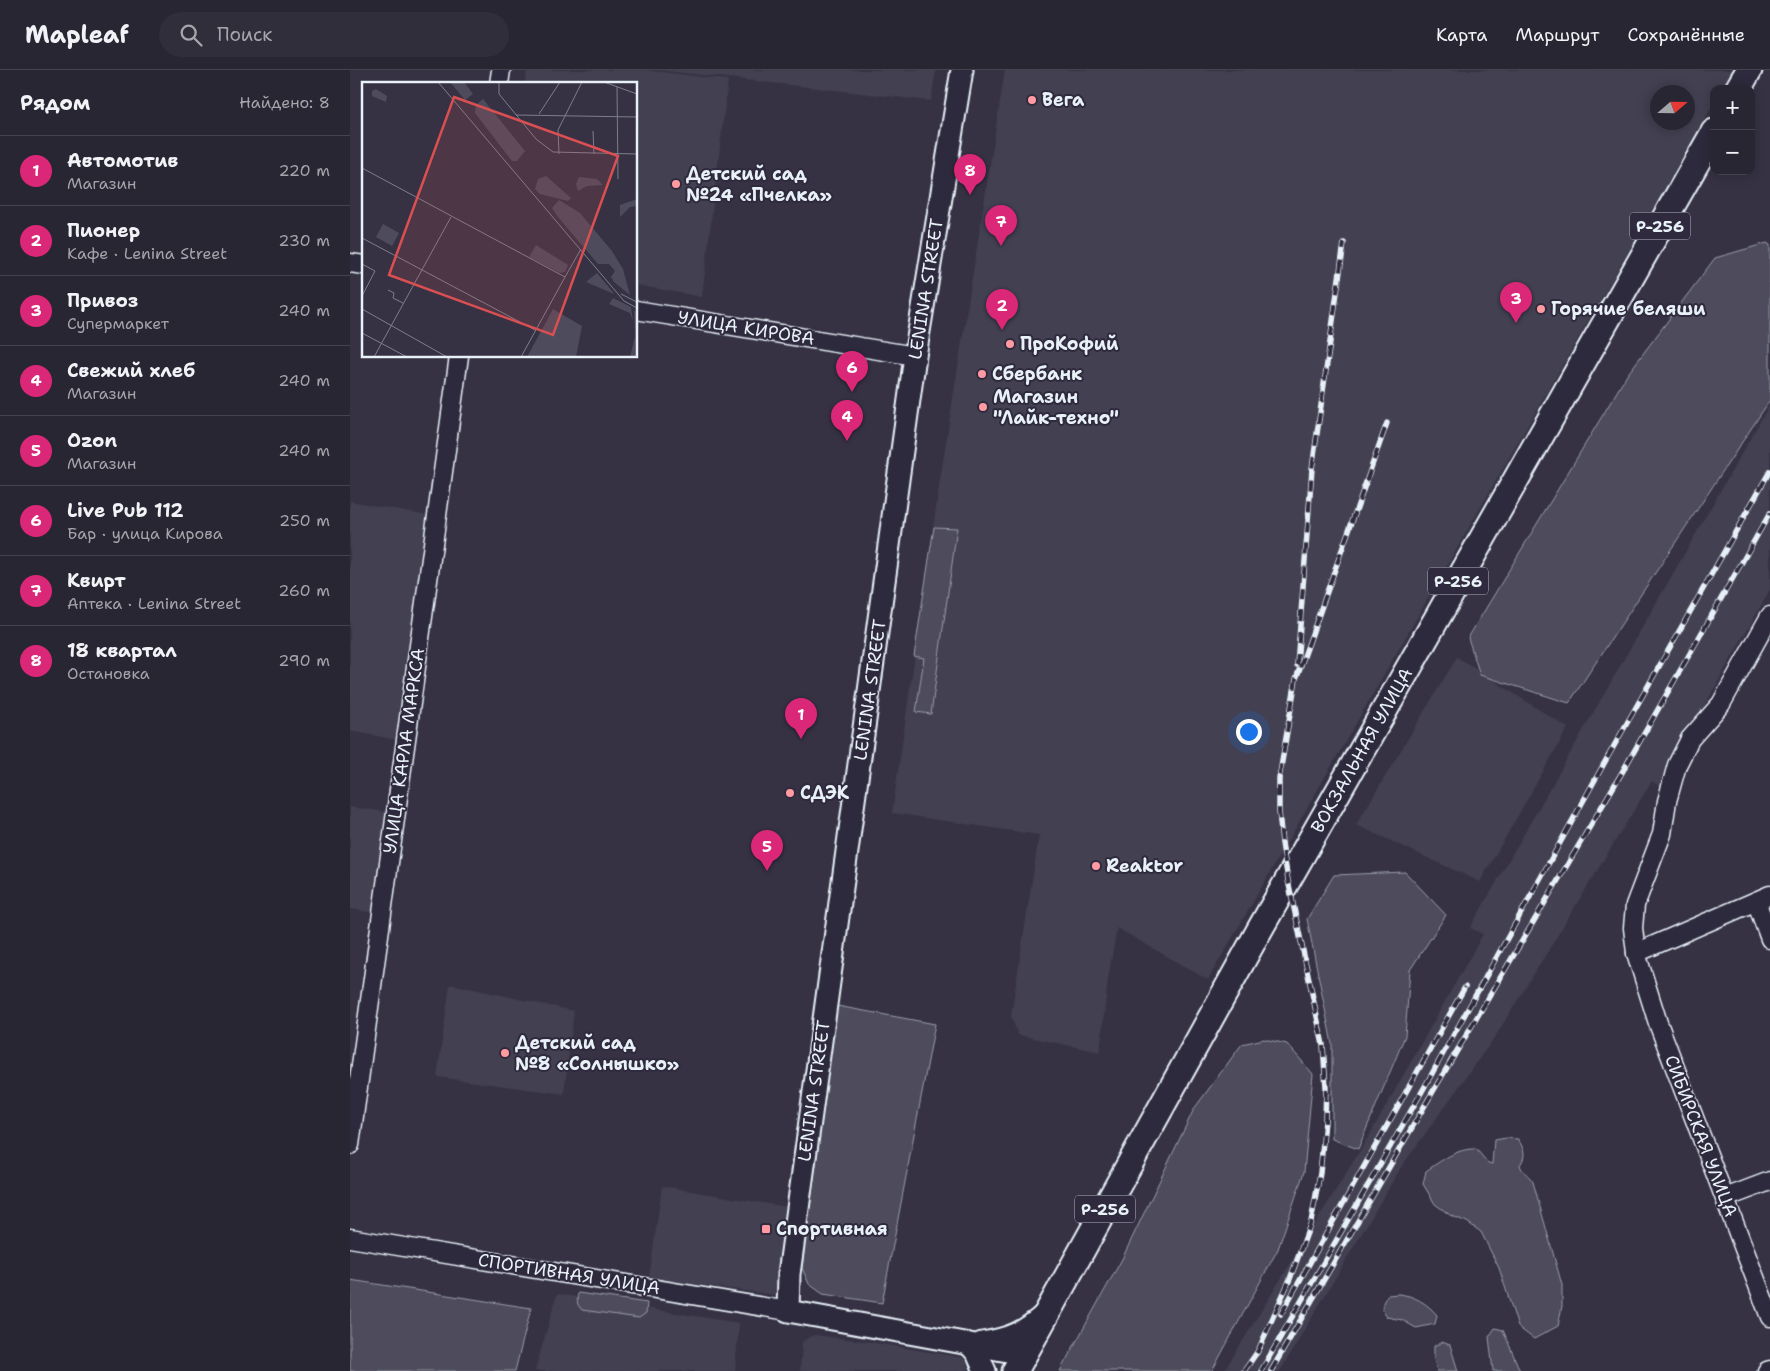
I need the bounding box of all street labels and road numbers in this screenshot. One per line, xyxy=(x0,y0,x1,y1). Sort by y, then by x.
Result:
road number: Р-256 xyxy=(1630,212,1690,240)
street label: LENINA STREET xyxy=(903,217,949,361)
street label: УЛИЦА КИРОВА xyxy=(676,305,816,351)
road number: Р-256 xyxy=(1428,568,1488,594)
street label: LENINA STREET xyxy=(848,618,892,762)
street label: УЛИЦА КАРЛА МАРКСА xyxy=(378,647,430,855)
street label: ВОКЗАЛЬНАЯ УЛИЦА xyxy=(1305,663,1418,837)
street label: LENINA STREET xyxy=(792,1019,836,1163)
street label: СИБИРСКАЯ УЛИЦА xyxy=(1659,1052,1743,1220)
road number: Р-256 xyxy=(1075,1196,1135,1222)
street label: СПОРТИВНАЯ УЛИЦА xyxy=(476,1248,662,1300)

